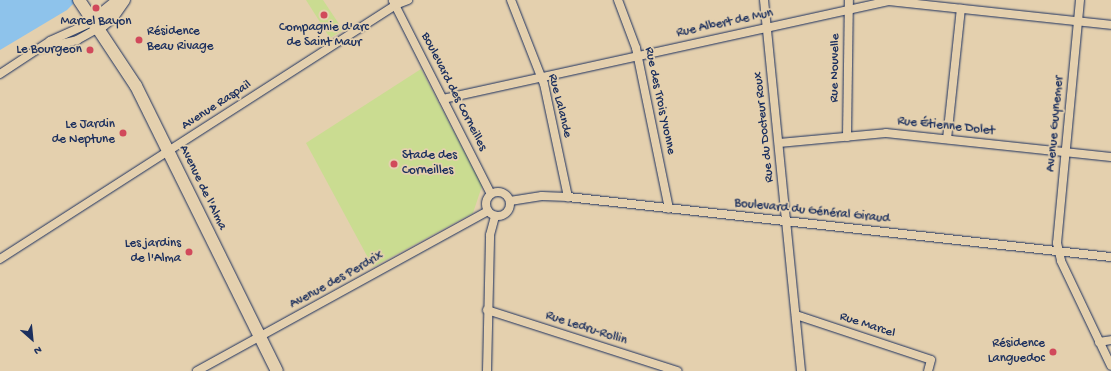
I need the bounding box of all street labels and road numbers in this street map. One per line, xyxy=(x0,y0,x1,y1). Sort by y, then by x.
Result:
street label: Rue Albert de Mun xyxy=(675,6,775,42)
street label: Boulevard des Corneilles xyxy=(416,30,490,154)
street label: Rue Nouvelle xyxy=(828,33,844,103)
street label: Rue des Trois Yvonne xyxy=(640,46,678,156)
street label: Rue du Docteur Roux xyxy=(751,71,779,183)
street label: Rue Lalande xyxy=(544,72,574,140)
street label: Avenue Guynemer xyxy=(1044,75,1068,173)
street label: Avenue Raspail xyxy=(179,78,255,134)
street label: Rue Étienne Dolet xyxy=(897,114,995,140)
street label: Avenue de l'Alma xyxy=(175,143,229,233)
street label: Boulevard du Général Giraud xyxy=(734,196,890,228)
street label: Avenue des Perdrix xyxy=(287,249,387,313)
street label: Rue Ledru-Rollin xyxy=(543,308,629,350)
street label: Rue Marcel xyxy=(837,310,897,342)

